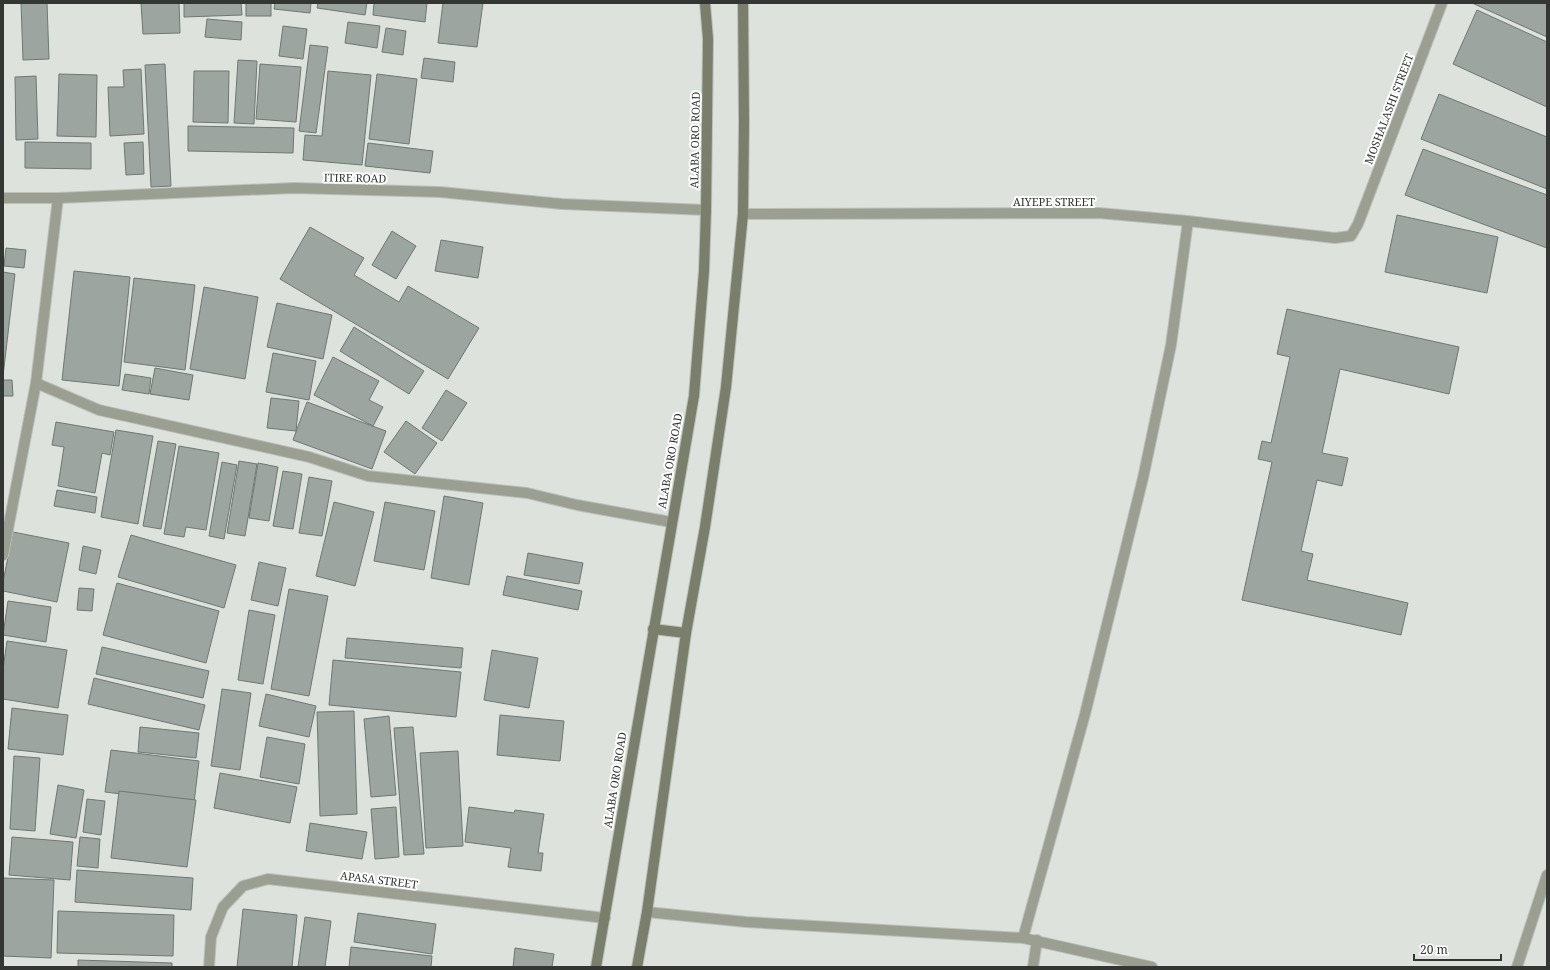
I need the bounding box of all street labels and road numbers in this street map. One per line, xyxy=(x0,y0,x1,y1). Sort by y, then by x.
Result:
street label: MOSHALASHI STREET xyxy=(1361,51,1417,166)
street label: ALABA ORO ROAD xyxy=(686,91,703,189)
street label: ITIRE ROAD xyxy=(324,169,386,186)
street label: AIYEPE STREET xyxy=(1013,194,1095,209)
street label: ALABA ORO ROAD xyxy=(654,412,685,510)
street label: ALABA ORO ROAD xyxy=(600,731,629,829)
street label: APASA STREET xyxy=(339,867,419,892)

